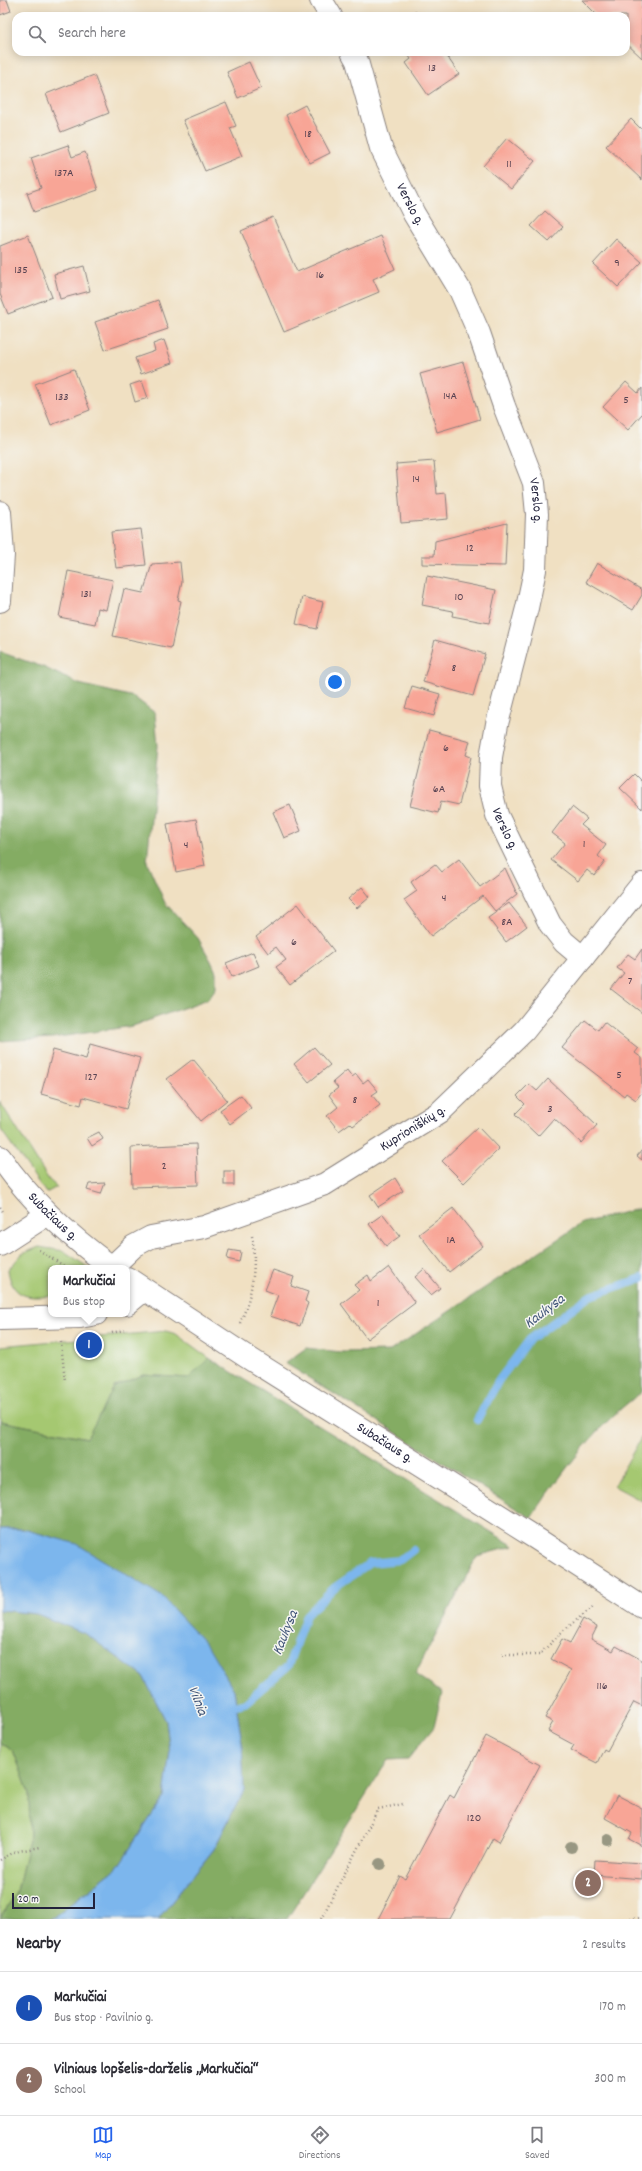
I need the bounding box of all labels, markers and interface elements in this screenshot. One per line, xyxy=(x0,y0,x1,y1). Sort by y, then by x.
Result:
search box xyxy=(12,12,630,56)
icon: search xyxy=(26,23,48,45)
text: Search here xyxy=(58,23,126,45)
house number: 13 xyxy=(428,60,436,77)
house number: 18 xyxy=(304,126,312,143)
house number: 11 xyxy=(506,156,512,173)
house number: 137A xyxy=(54,165,74,182)
street label: Verslo g. xyxy=(390,180,429,230)
house number: 9 xyxy=(614,255,620,272)
house number: 135 xyxy=(14,262,28,279)
house number: 16 xyxy=(316,267,324,284)
house number: 14A xyxy=(443,388,458,405)
house number: 133 xyxy=(55,389,69,406)
house number: 5 xyxy=(623,392,629,409)
house number: 14 xyxy=(412,471,420,488)
street label: Verslo g. xyxy=(523,475,547,524)
house number: 12 xyxy=(466,540,474,557)
house number: 131 xyxy=(81,586,91,603)
house number: 10 xyxy=(454,589,464,606)
house number: 8 xyxy=(452,660,457,677)
your location xyxy=(325,672,345,692)
house number: 6 xyxy=(443,740,449,757)
house number: 6A xyxy=(433,781,446,798)
street label: Verslo g. xyxy=(486,806,523,854)
house number: 1 xyxy=(583,836,585,853)
house number: 4 xyxy=(184,837,189,854)
house number: 4 xyxy=(442,890,447,907)
house number: 8A xyxy=(501,914,513,931)
house number: 6 xyxy=(291,934,297,951)
house number: 7 xyxy=(628,973,633,990)
house number: 5 xyxy=(616,1067,622,1084)
house number: 127 xyxy=(85,1069,98,1086)
house number: 8 xyxy=(353,1092,358,1109)
street label: Kuprioniškių g. xyxy=(376,1101,451,1157)
house number: 3 xyxy=(547,1101,553,1118)
house number: 2 xyxy=(161,1158,167,1175)
street label: Subačiaus g. xyxy=(23,1188,82,1246)
house number: 1A xyxy=(446,1232,456,1249)
popup xyxy=(48,1265,130,1317)
text: Markučiai xyxy=(63,1271,115,1293)
water label: Kaukysa xyxy=(520,1289,571,1335)
text: Bus stop xyxy=(63,1293,105,1312)
house number: 1 xyxy=(377,1295,379,1312)
pin: 1 xyxy=(76,1330,102,1360)
street label: Subačiaus g. xyxy=(352,1418,417,1469)
water label: Kaukysa xyxy=(267,1607,305,1658)
house number: 116 xyxy=(596,1678,608,1695)
water label: Vilnia xyxy=(181,1683,213,1720)
house number: 120 xyxy=(467,1810,481,1827)
pin: 2 xyxy=(575,1868,601,1898)
scale bar xyxy=(12,1891,95,1910)
text: 20 m xyxy=(18,1892,39,1908)
text: Nearby xyxy=(16,1933,60,1957)
text: 2 results xyxy=(582,1936,626,1955)
text: Markučiai xyxy=(54,1987,107,2009)
text: 1 xyxy=(28,1998,30,2017)
text: 170 m xyxy=(599,1998,626,2017)
text: Bus stop · Pavilnio g. xyxy=(54,2009,153,2028)
text: Vilniaus lopšelis-darželis „Markučiai“ xyxy=(54,2059,259,2081)
text: 2 xyxy=(26,2070,32,2089)
text: 300 m xyxy=(594,2070,626,2089)
text: School xyxy=(54,2081,86,2100)
tab: Map xyxy=(92,2124,114,2164)
tab: Directions xyxy=(299,2124,341,2164)
tab: Saved xyxy=(525,2124,550,2164)

